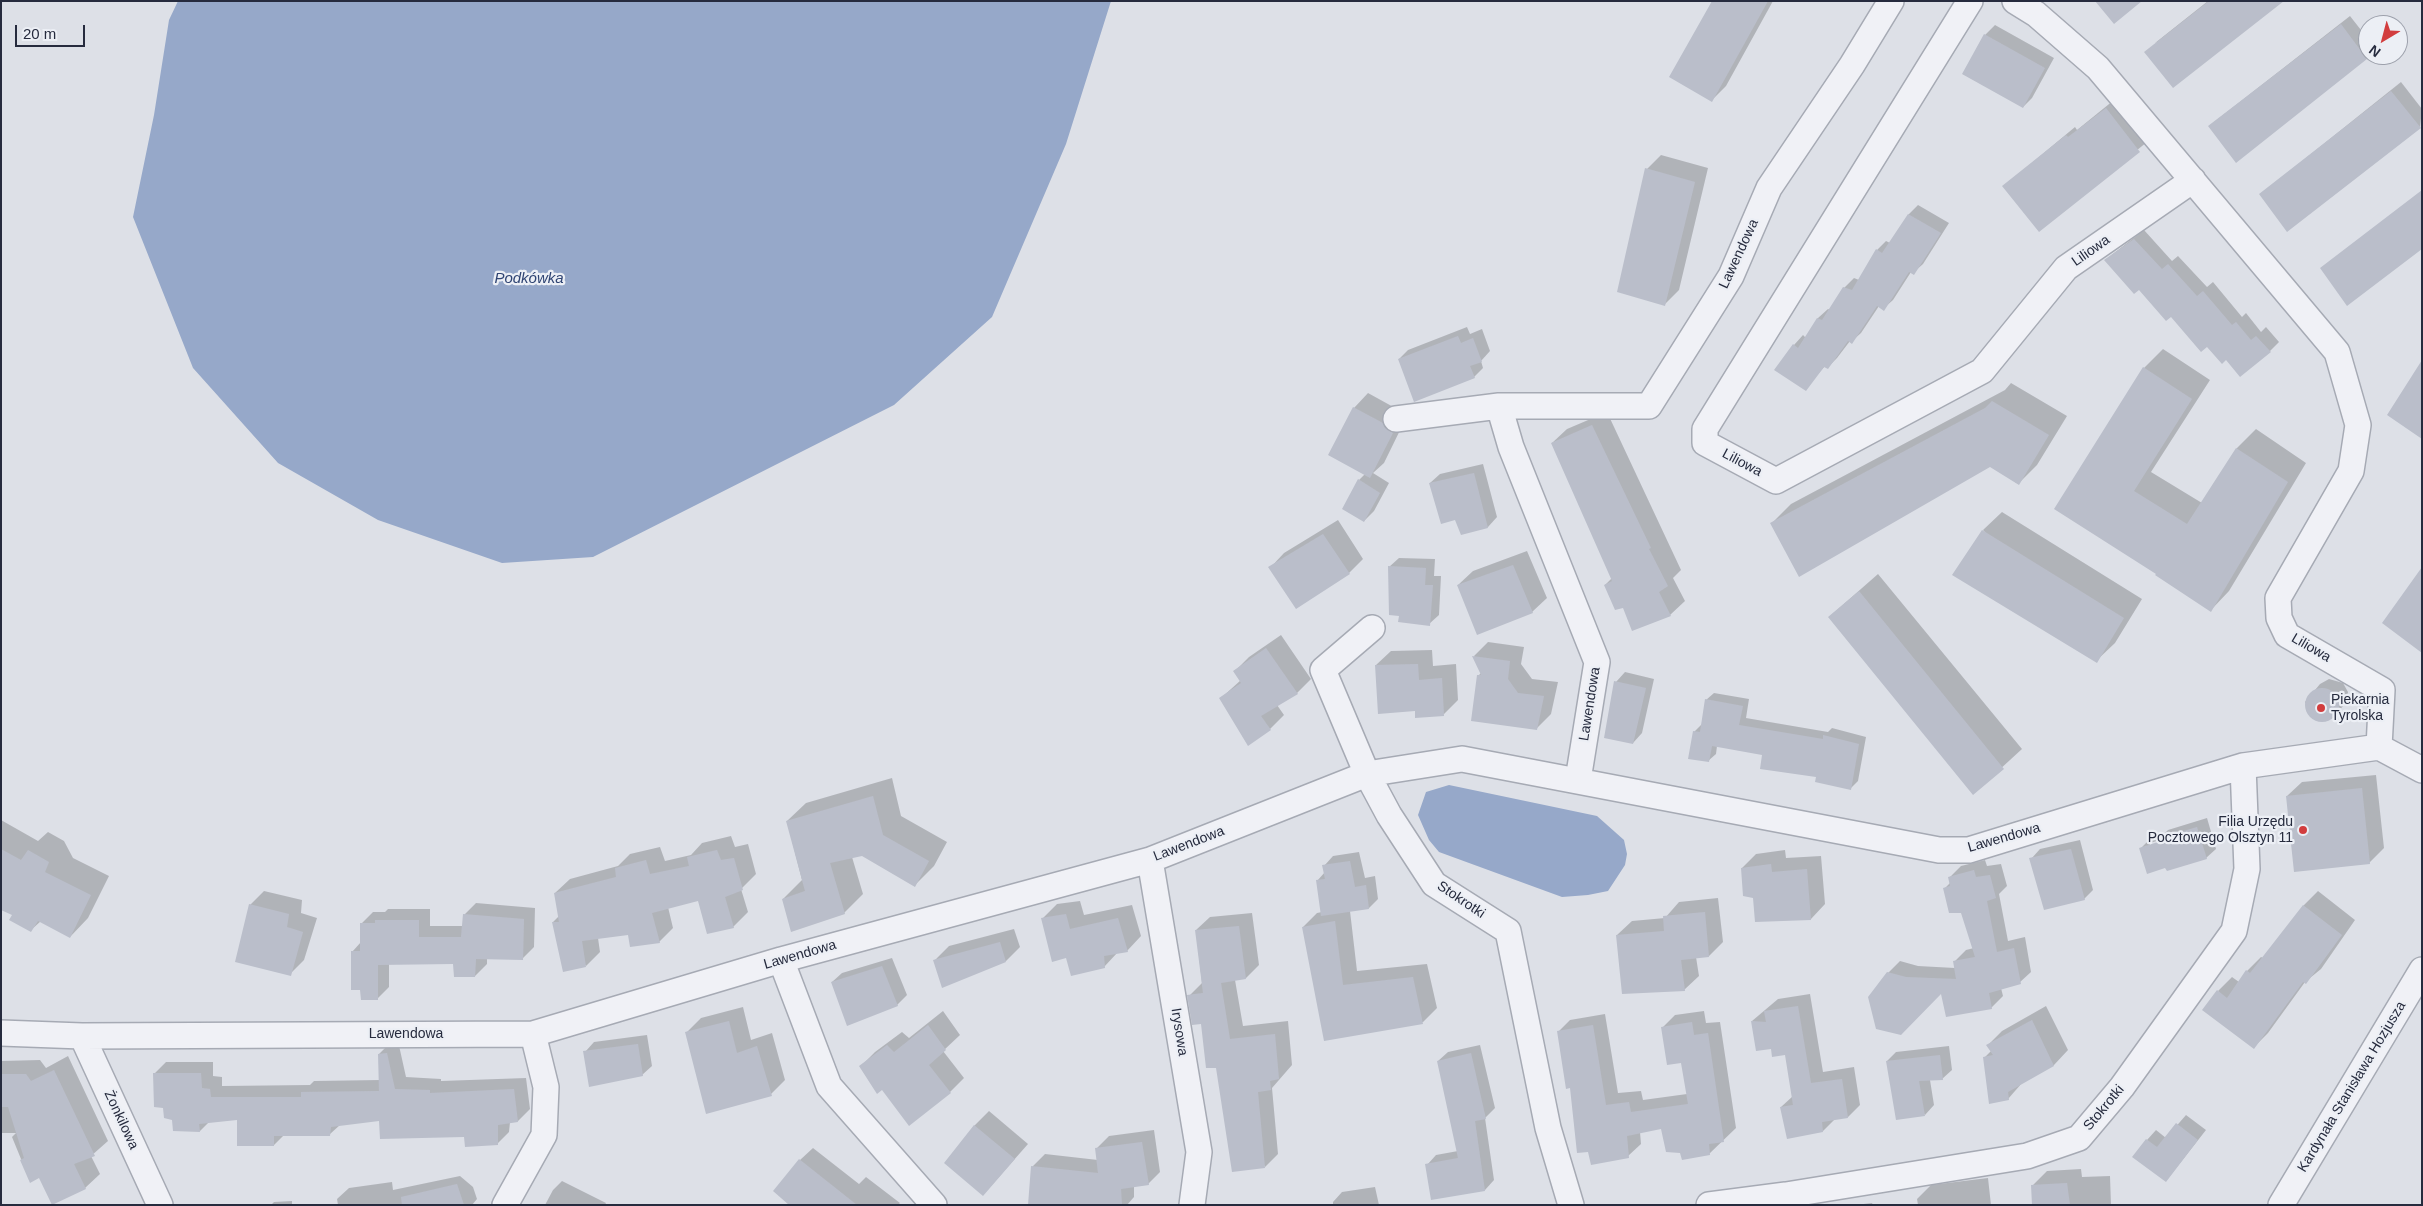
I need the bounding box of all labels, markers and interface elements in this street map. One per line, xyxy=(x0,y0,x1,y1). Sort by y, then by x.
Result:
scale bar xyxy=(18,15,88,47)
north arrow xyxy=(2358,15,2408,65)
text: 20 m xyxy=(23,25,56,42)
text: N xyxy=(2366,42,2383,61)
street label: Lawendowa xyxy=(1716,217,1762,291)
street label: Liliowa xyxy=(2069,232,2113,270)
water label: Podkówka xyxy=(494,270,564,288)
street label: Liliowa xyxy=(1719,446,1765,480)
street label: Liliowa xyxy=(2288,630,2334,666)
street label: Lawendowa xyxy=(1576,666,1604,742)
place label: Piekarnia Tyrolska xyxy=(2331,692,2389,724)
marker: Piekarnia Tyrolska xyxy=(2315,702,2327,714)
place label: Filia Urzędu Pocztowego Olsztyn 11 xyxy=(2148,814,2293,846)
street label: Lawendowa xyxy=(1966,820,2042,856)
street label: Lawendowa xyxy=(1151,823,1227,865)
marker: Filia Urzędu Pocztowego Olsztyn 11 xyxy=(2297,824,2309,836)
street label: Stokrotki xyxy=(1434,878,1488,922)
street label: Lawendowa xyxy=(762,937,838,973)
street label: Kardynała Stanisława Hozjusza xyxy=(2294,999,2410,1175)
street label: Irysowa xyxy=(1167,1007,1191,1057)
street label: Lawendowa xyxy=(369,1026,443,1042)
street label: Stokrotki xyxy=(2080,1082,2128,1134)
street label: Żonkilowa xyxy=(100,1088,142,1152)

